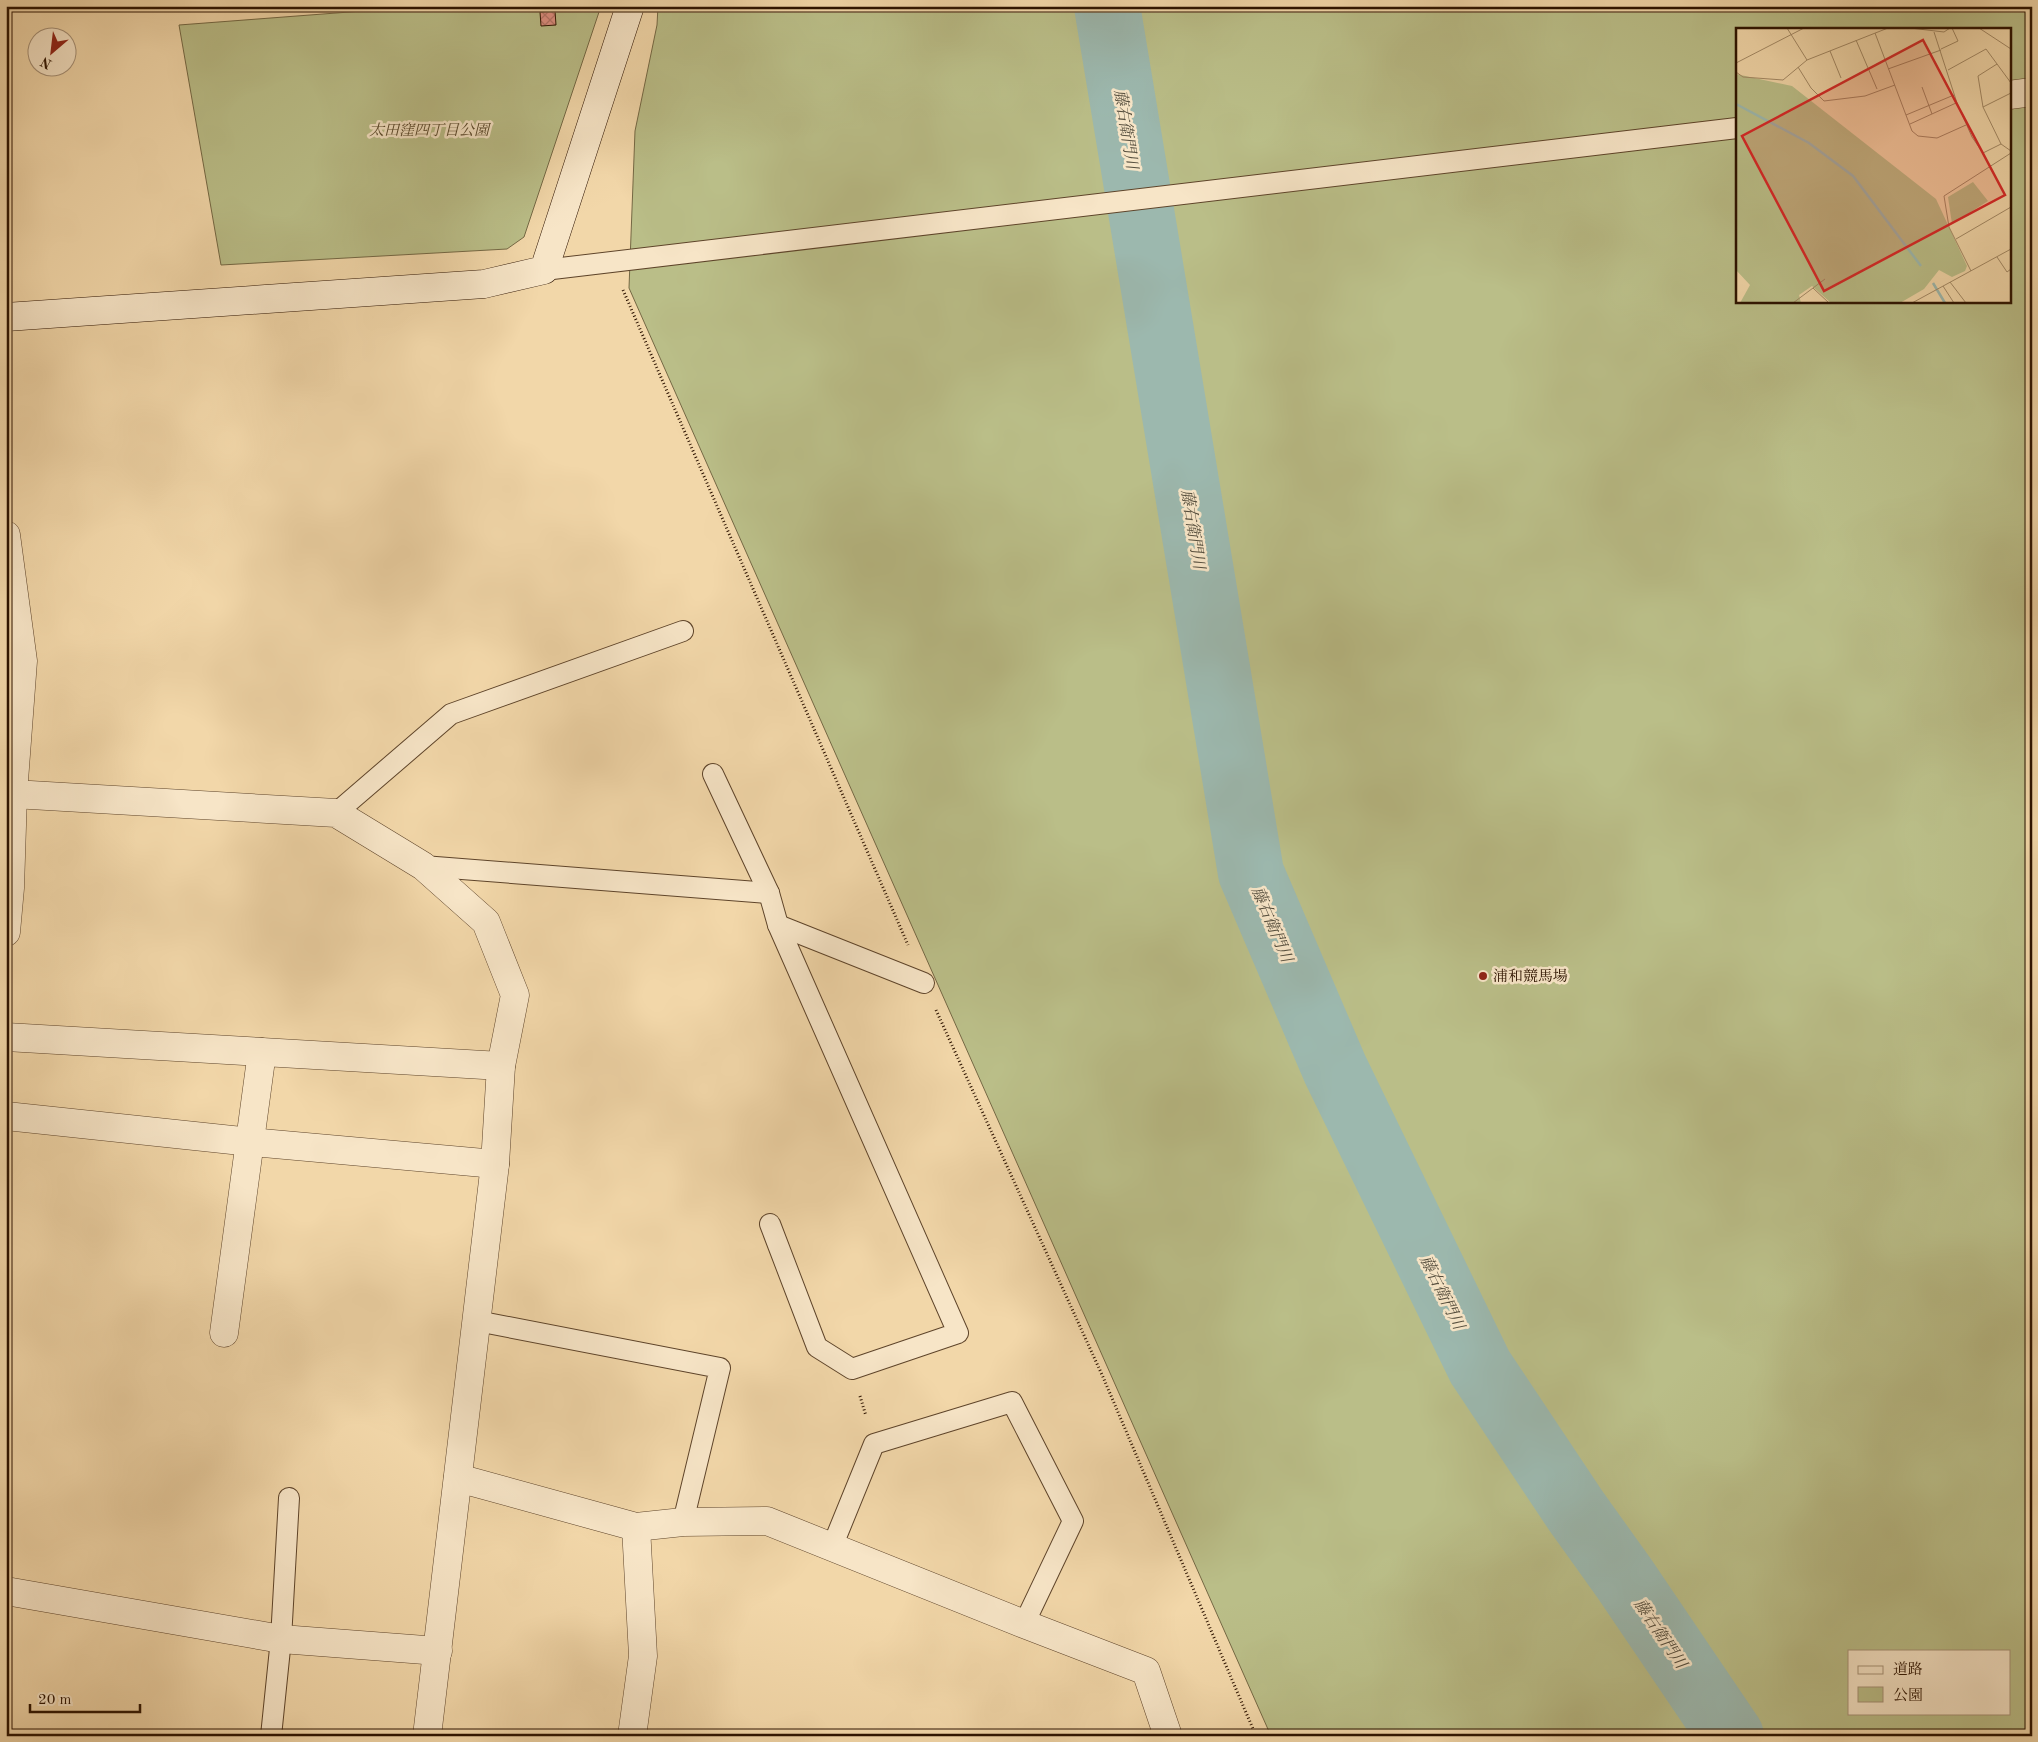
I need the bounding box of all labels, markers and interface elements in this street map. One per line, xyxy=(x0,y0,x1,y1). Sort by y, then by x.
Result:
north arrow xyxy=(28,28,78,78)
inset map xyxy=(1736,28,2010,302)
text: N xyxy=(38,54,54,71)
water label: 藤右衛門川 xyxy=(1111,88,1141,172)
park label: 太田窪四丁目公園 xyxy=(369,122,492,139)
water label: 藤右衛門川 xyxy=(1178,488,1208,572)
water label: 藤右衛門川 xyxy=(1248,884,1297,967)
place label: 浦和競馬場 xyxy=(1493,968,1568,985)
marker: 浦和競馬場 xyxy=(1477,970,1489,982)
water label: 藤右衛門川 xyxy=(1416,1253,1469,1334)
water label: 藤右衛門川 xyxy=(1630,1595,1691,1673)
legend xyxy=(1848,1650,2010,1714)
text: 道路 xyxy=(1893,1661,1923,1678)
scale bar xyxy=(30,1682,140,1714)
text: 公園 xyxy=(1893,1687,1923,1704)
text: 20 m xyxy=(38,1693,72,1708)

